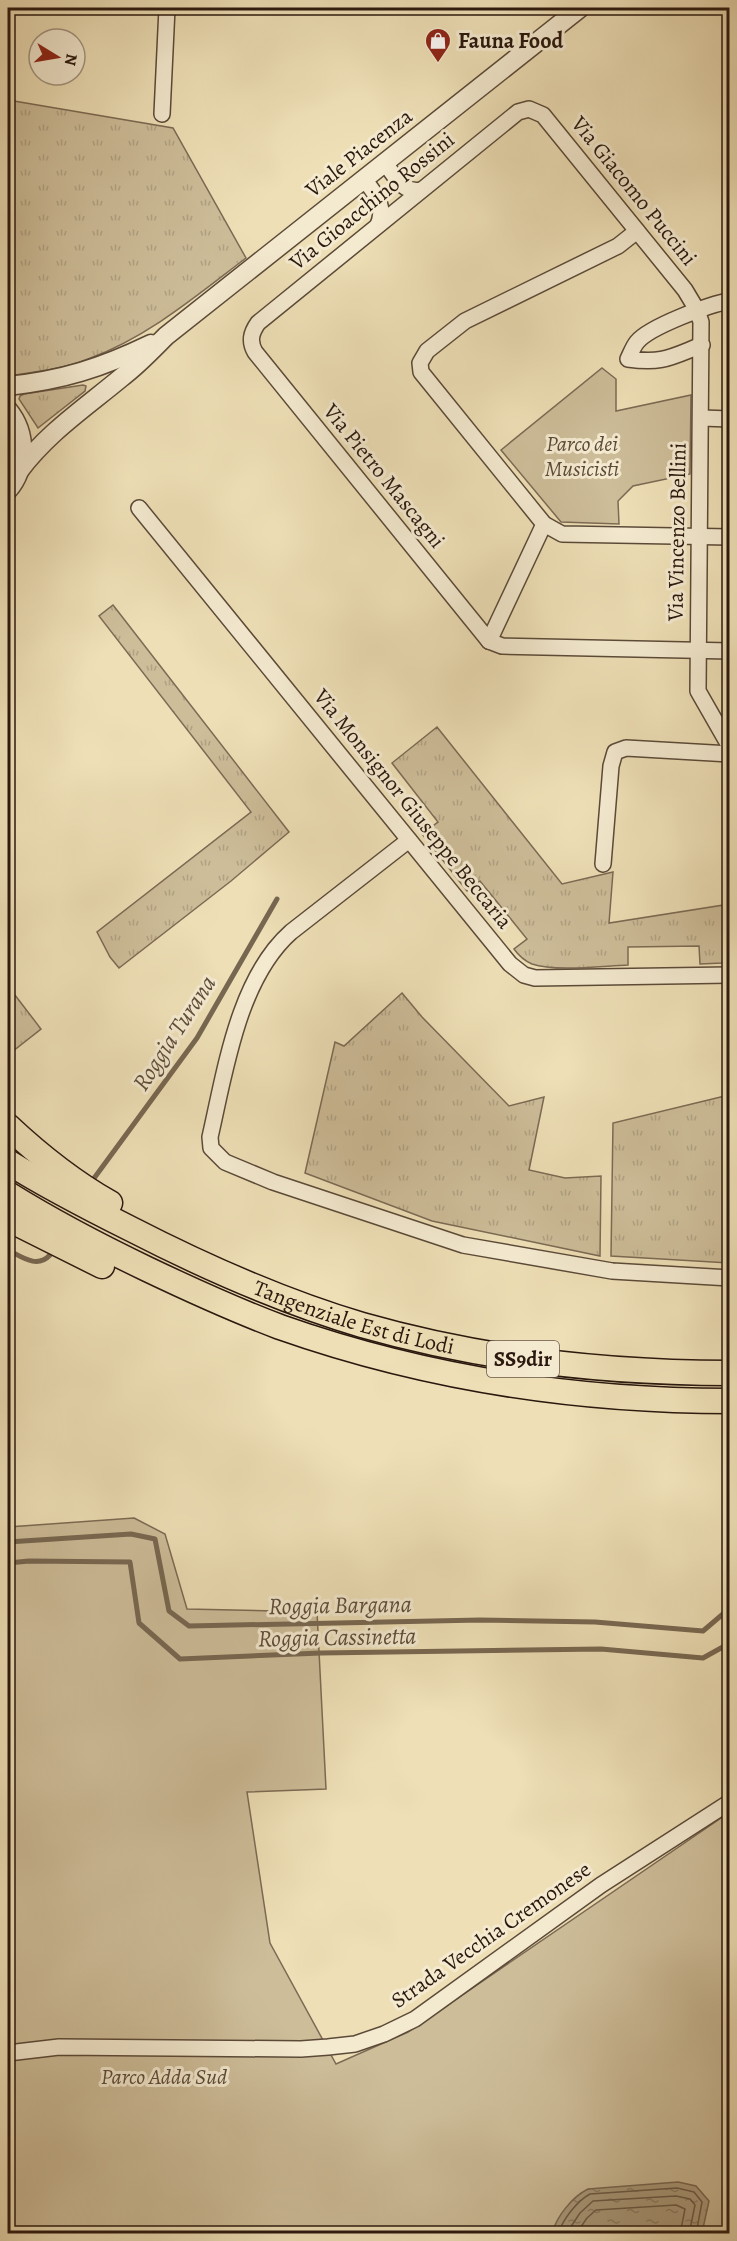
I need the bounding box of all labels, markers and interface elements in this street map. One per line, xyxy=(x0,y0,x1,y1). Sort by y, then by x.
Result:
shop icon: Fauna Food xyxy=(423,26,453,64)
place label: Fauna Food xyxy=(458,26,564,56)
north arrow xyxy=(27,27,87,87)
text: N xyxy=(59,52,83,68)
street label: Viale Piacenza xyxy=(298,101,419,205)
street label: Via Giacomo Puccini xyxy=(564,109,704,272)
street label: Via Gioacchino Rossini xyxy=(282,125,461,278)
street label: Via Pietro Mascagni xyxy=(316,397,452,555)
park label: Parco dei Musicisti xyxy=(545,429,619,484)
street label: Via Vincenzo Bellini xyxy=(660,443,694,622)
street label: Via Monsignor Giuseppe Beccaria xyxy=(306,682,520,936)
water label: Roggia Turana xyxy=(125,969,223,1097)
street label: Tangenziale Est di Lodi xyxy=(249,1273,457,1362)
road number: SS9dir xyxy=(487,1341,559,1377)
water label: Roggia Bargana xyxy=(268,1588,412,1622)
water label: Roggia Cassinetta xyxy=(257,1620,417,1654)
street label: Strada Vecchia Cremonese xyxy=(385,1855,597,2015)
park label: Parco Adda Sud xyxy=(101,2062,227,2092)

